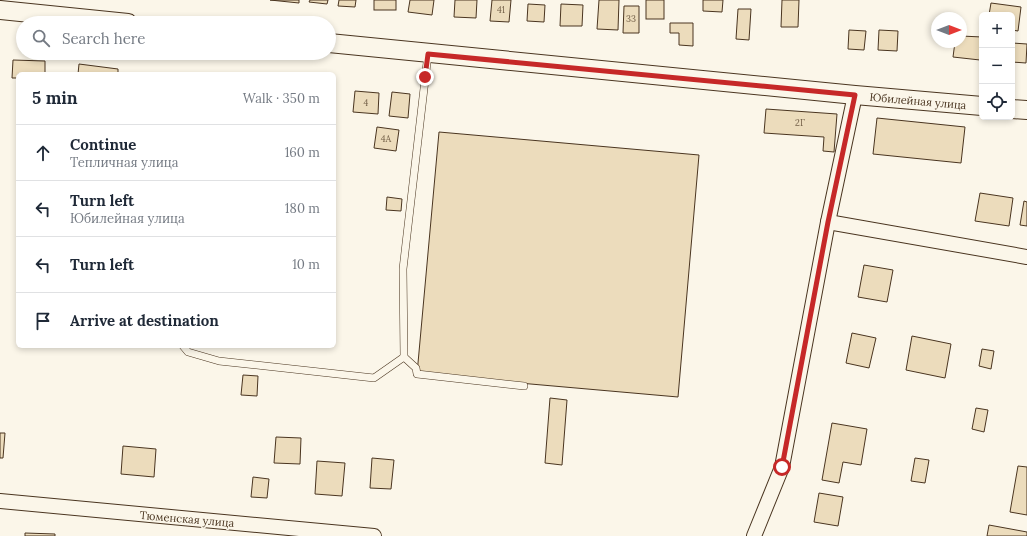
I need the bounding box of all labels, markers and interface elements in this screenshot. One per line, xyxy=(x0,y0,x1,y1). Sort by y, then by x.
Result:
house number: 41 xyxy=(497,4,505,15)
north arrow xyxy=(931,12,967,48)
map controls xyxy=(979,12,1015,120)
button: + xyxy=(979,12,1015,48)
house number: 33 xyxy=(626,13,636,24)
search box xyxy=(16,16,336,60)
icon: search xyxy=(30,27,52,49)
text: Search here xyxy=(62,29,145,48)
button: − xyxy=(979,48,1015,84)
route end xyxy=(416,68,434,86)
button: locate xyxy=(979,84,1015,120)
text: 5 min xyxy=(32,87,78,109)
text: Walk · 350 m xyxy=(243,90,320,107)
street label: Юбилейная улица xyxy=(869,90,967,112)
house number: 4 xyxy=(364,97,369,108)
house number: 2Г xyxy=(795,117,805,128)
house number: 4А xyxy=(381,133,392,144)
text: Continue xyxy=(70,135,136,154)
icon: ahead xyxy=(32,142,54,164)
text: 160 m xyxy=(285,144,320,161)
text: Тепличная улица xyxy=(70,154,179,171)
text: Turn left xyxy=(70,191,134,210)
icon: left xyxy=(32,198,54,220)
text: 180 m xyxy=(285,200,320,217)
text: Юбилейная улица xyxy=(70,210,185,227)
icon: left xyxy=(32,254,54,276)
text: Turn left xyxy=(70,255,134,274)
text: 10 m xyxy=(292,256,320,273)
icon: arrive xyxy=(32,310,54,332)
text: Arrive at destination xyxy=(70,311,219,330)
route start xyxy=(773,458,791,476)
street label: Тюменская улица xyxy=(139,508,235,530)

